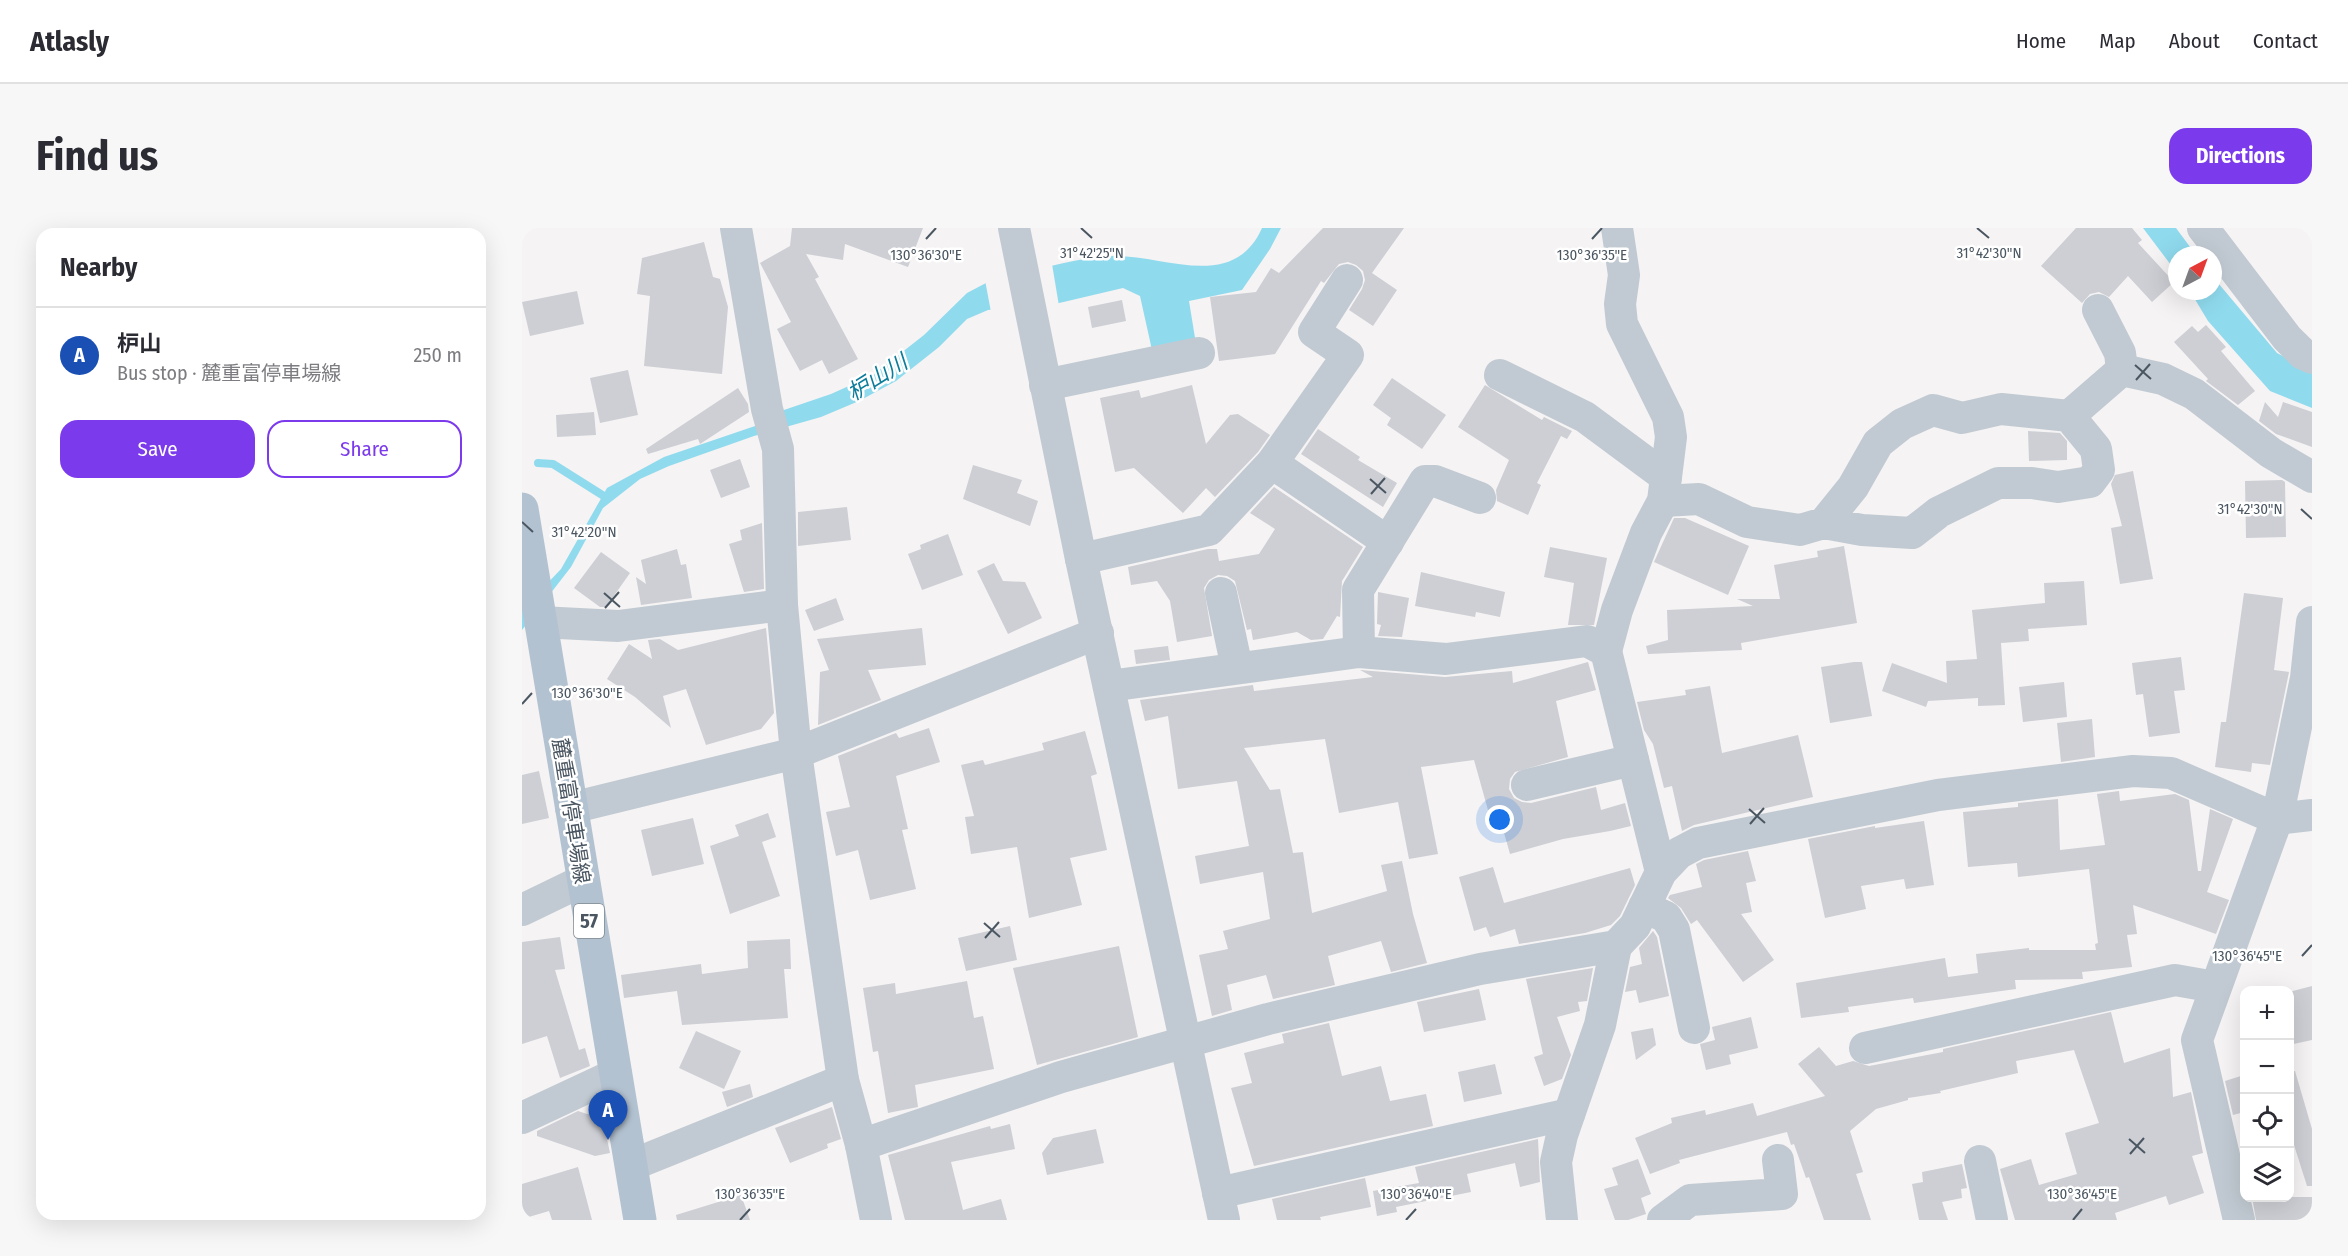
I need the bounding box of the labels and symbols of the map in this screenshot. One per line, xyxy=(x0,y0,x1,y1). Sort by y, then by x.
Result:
text: 31°42'25"N xyxy=(1060,244,1124,262)
text: 31°42'30"N xyxy=(1956,244,2022,262)
text: 130°36'30"E xyxy=(890,246,962,264)
text: 130°36'35"E xyxy=(1557,246,1627,264)
north arrow xyxy=(2168,246,2222,300)
water label: 枦山川 xyxy=(842,347,914,406)
text: 31°42'30"N xyxy=(2217,500,2283,518)
text: 31°42'20"N xyxy=(551,523,617,541)
text: 130°36'30"E xyxy=(551,684,623,702)
street label: 麓重富停車場線 xyxy=(547,736,595,886)
your location xyxy=(1485,805,1514,834)
road number: 57 xyxy=(574,904,604,938)
text: 130°36'45"E xyxy=(2212,947,2282,965)
pin: A xyxy=(588,1090,628,1140)
text: 130°36'35"E xyxy=(715,1185,785,1203)
text: 130°36'40"E xyxy=(1380,1185,1452,1203)
text: 130°36'45"E xyxy=(2047,1185,2117,1203)

